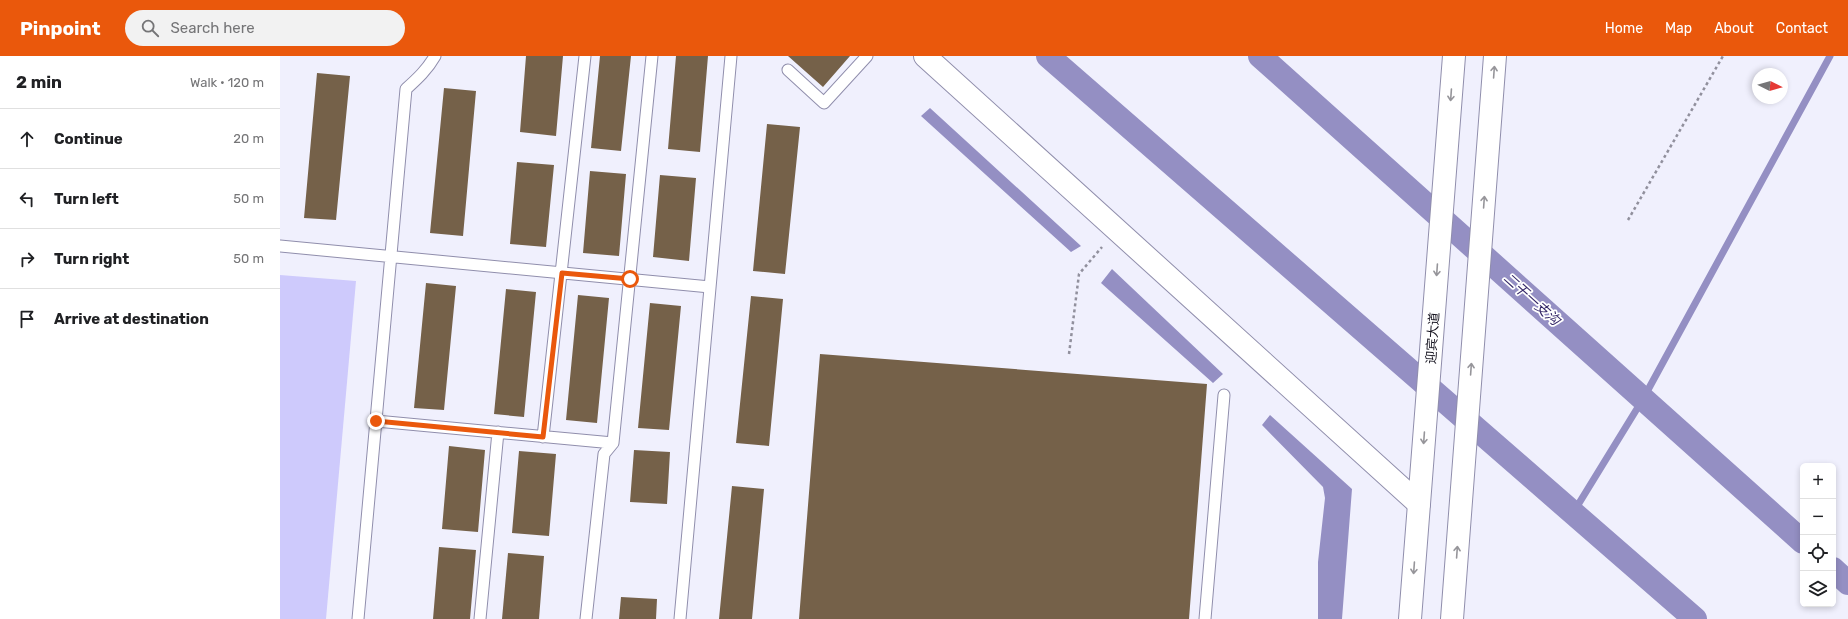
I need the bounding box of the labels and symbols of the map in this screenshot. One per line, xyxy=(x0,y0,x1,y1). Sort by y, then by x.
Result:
one-way arrow xyxy=(1491,66,1498,79)
north arrow xyxy=(1752,68,1788,104)
one-way arrow xyxy=(1447,88,1454,101)
one-way arrow xyxy=(1481,196,1488,209)
one-way arrow xyxy=(1434,263,1441,276)
route start xyxy=(621,270,639,288)
water label: 二干一支沟 xyxy=(1500,270,1565,330)
street label: 迎宾大道 xyxy=(1423,312,1442,365)
one-way arrow xyxy=(1468,363,1475,376)
route end xyxy=(367,412,385,430)
one-way arrow xyxy=(1421,431,1428,444)
one-way arrow xyxy=(1454,546,1461,559)
one-way arrow xyxy=(1411,561,1418,574)

